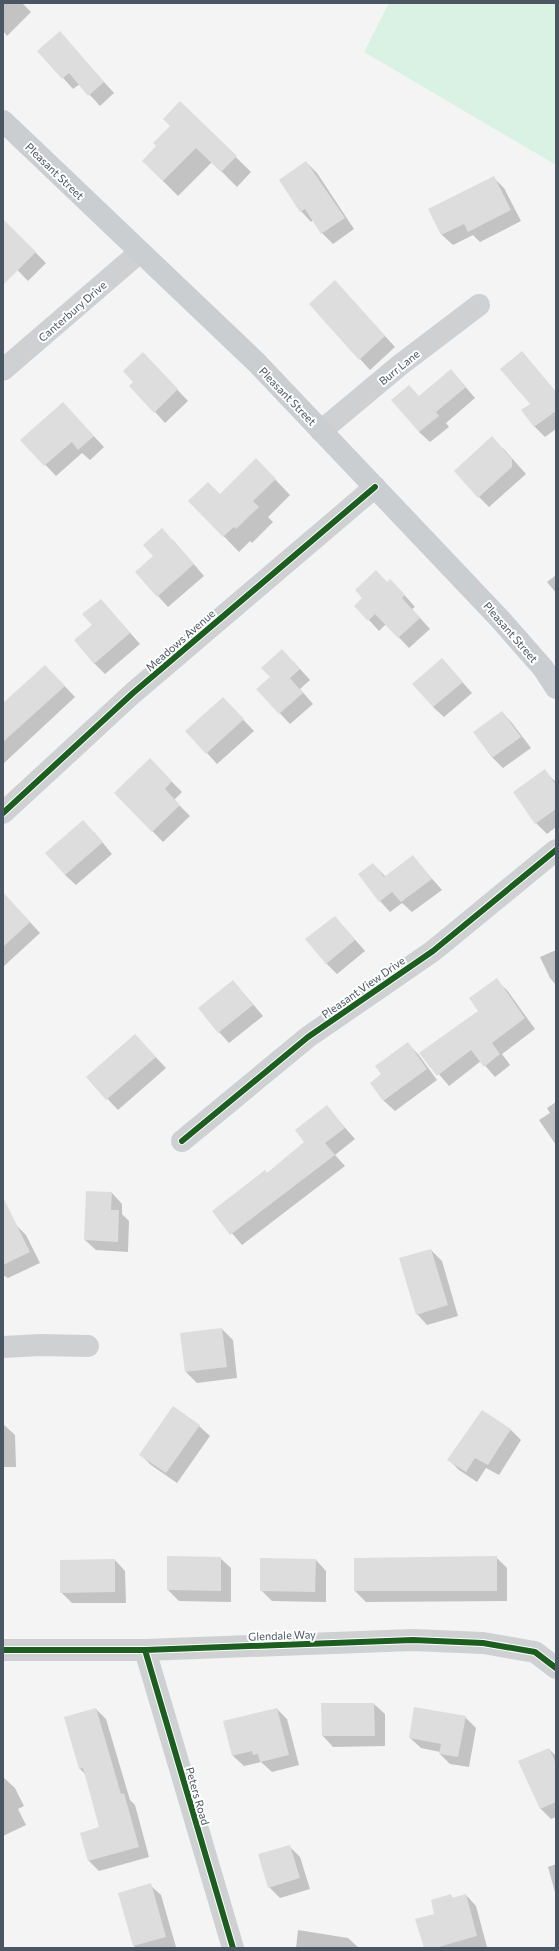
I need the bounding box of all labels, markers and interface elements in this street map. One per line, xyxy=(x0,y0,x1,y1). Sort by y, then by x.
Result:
street label: Pleasant Street xyxy=(23,140,87,202)
street label: Canterbury Drive xyxy=(35,278,109,344)
street label: Burr Lane xyxy=(376,347,422,387)
street label: Pleasant Street xyxy=(257,364,319,428)
street label: Pleasant Street xyxy=(481,599,541,665)
street label: Meadows Avenue xyxy=(143,606,217,674)
street label: Pleasant View Drive xyxy=(319,953,407,1021)
street label: Glendale Way xyxy=(248,1627,316,1643)
street label: Peters Road xyxy=(184,1766,212,1826)

